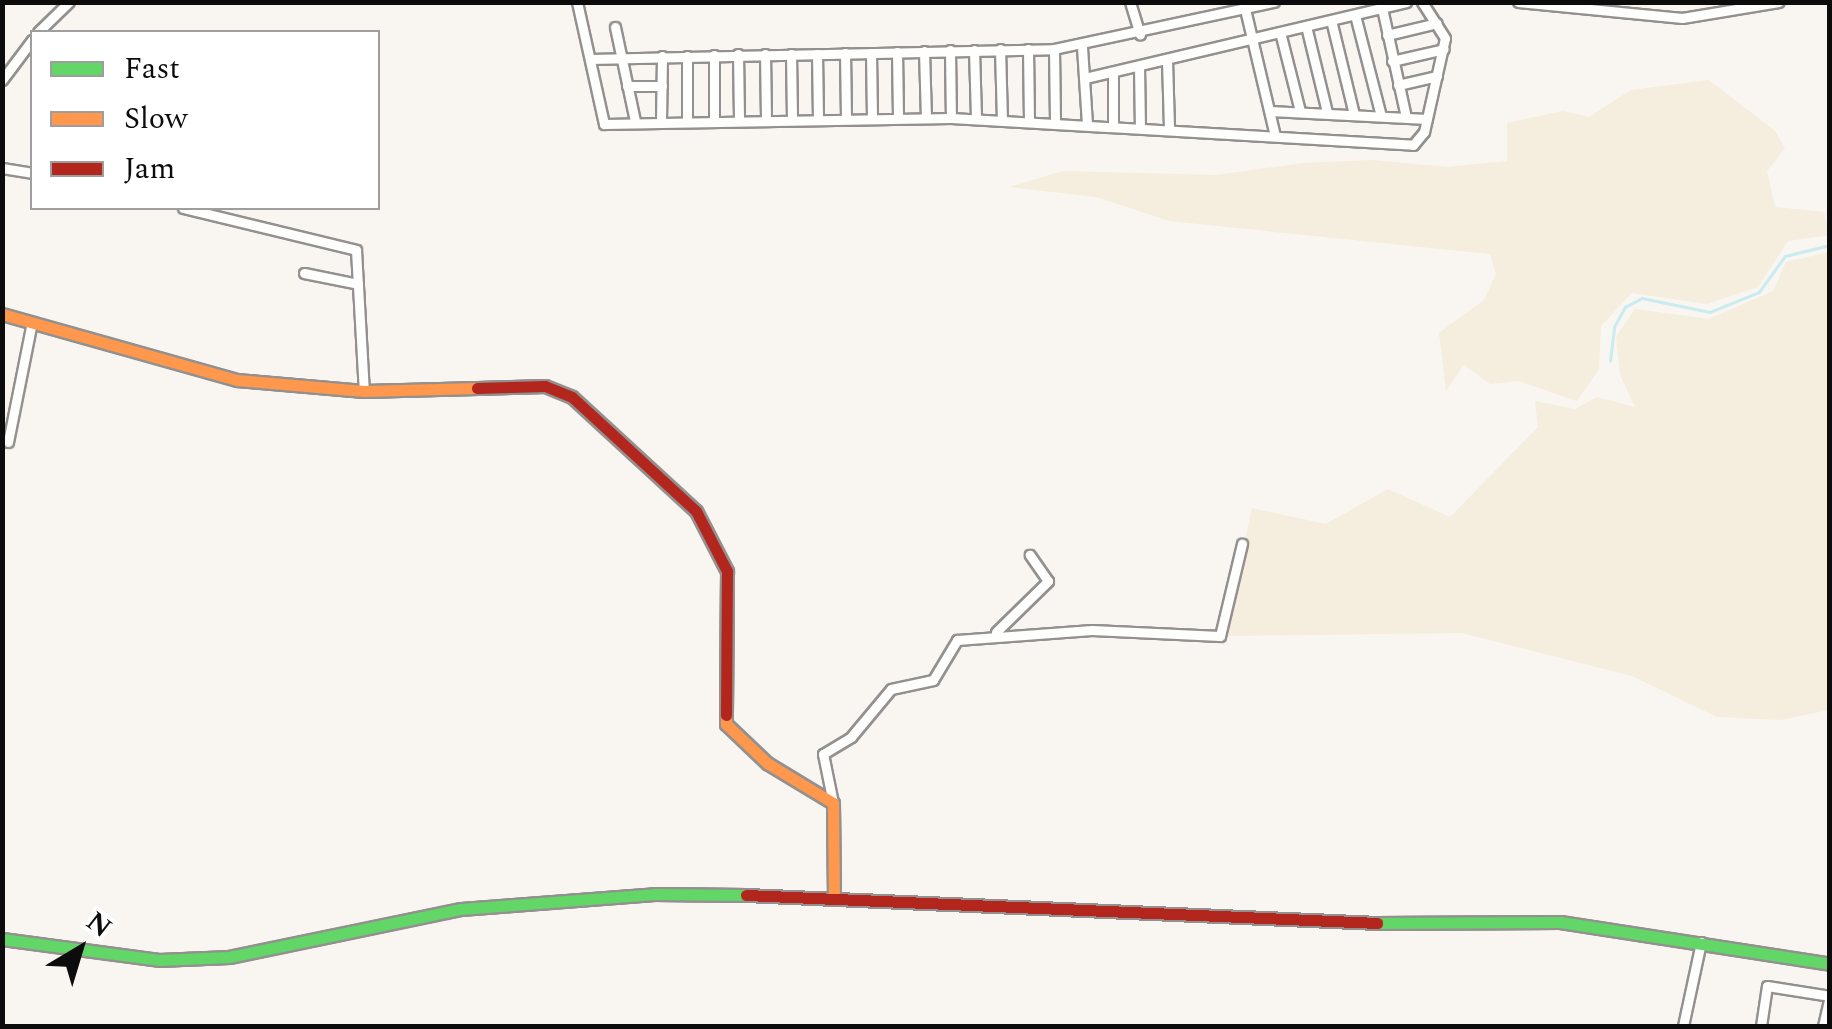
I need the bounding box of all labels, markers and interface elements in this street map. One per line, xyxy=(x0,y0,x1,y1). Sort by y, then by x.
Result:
legend xyxy=(30,30,380,210)
text: Fast xyxy=(124,46,180,92)
text: Slow xyxy=(124,96,188,142)
text: Jam xyxy=(124,146,175,192)
north arrow xyxy=(30,899,130,999)
text: N xyxy=(77,901,121,949)

